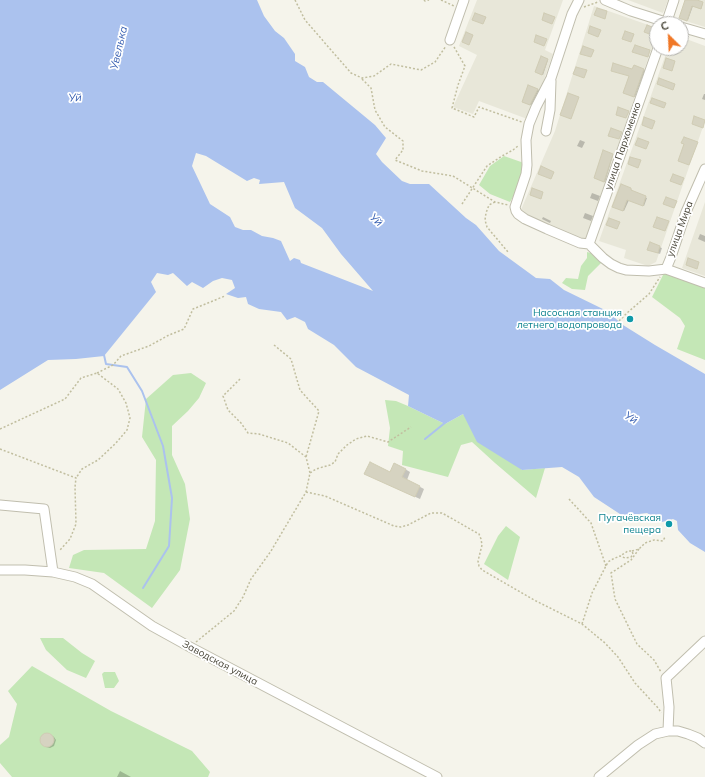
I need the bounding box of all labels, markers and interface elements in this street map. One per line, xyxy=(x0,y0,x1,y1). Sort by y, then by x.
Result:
north arrow xyxy=(649,16,689,56)
text: С xyxy=(658,18,671,34)
water label: Увелька xyxy=(108,25,130,71)
water label: Уй xyxy=(68,91,82,105)
street label: улица Пархоменко xyxy=(602,101,644,191)
street label: улица Мира xyxy=(664,199,696,259)
water label: Уй xyxy=(367,211,385,229)
place label: Насосная станция летнего водопровода xyxy=(517,307,622,330)
marker: Насосная станция летнего водопровода xyxy=(625,314,635,324)
water label: Уй xyxy=(622,409,640,427)
place label: Пугачёвская пещера xyxy=(599,512,661,536)
marker: Пугачёвская пещера xyxy=(664,519,674,529)
street label: Заводская улица xyxy=(180,638,260,688)

